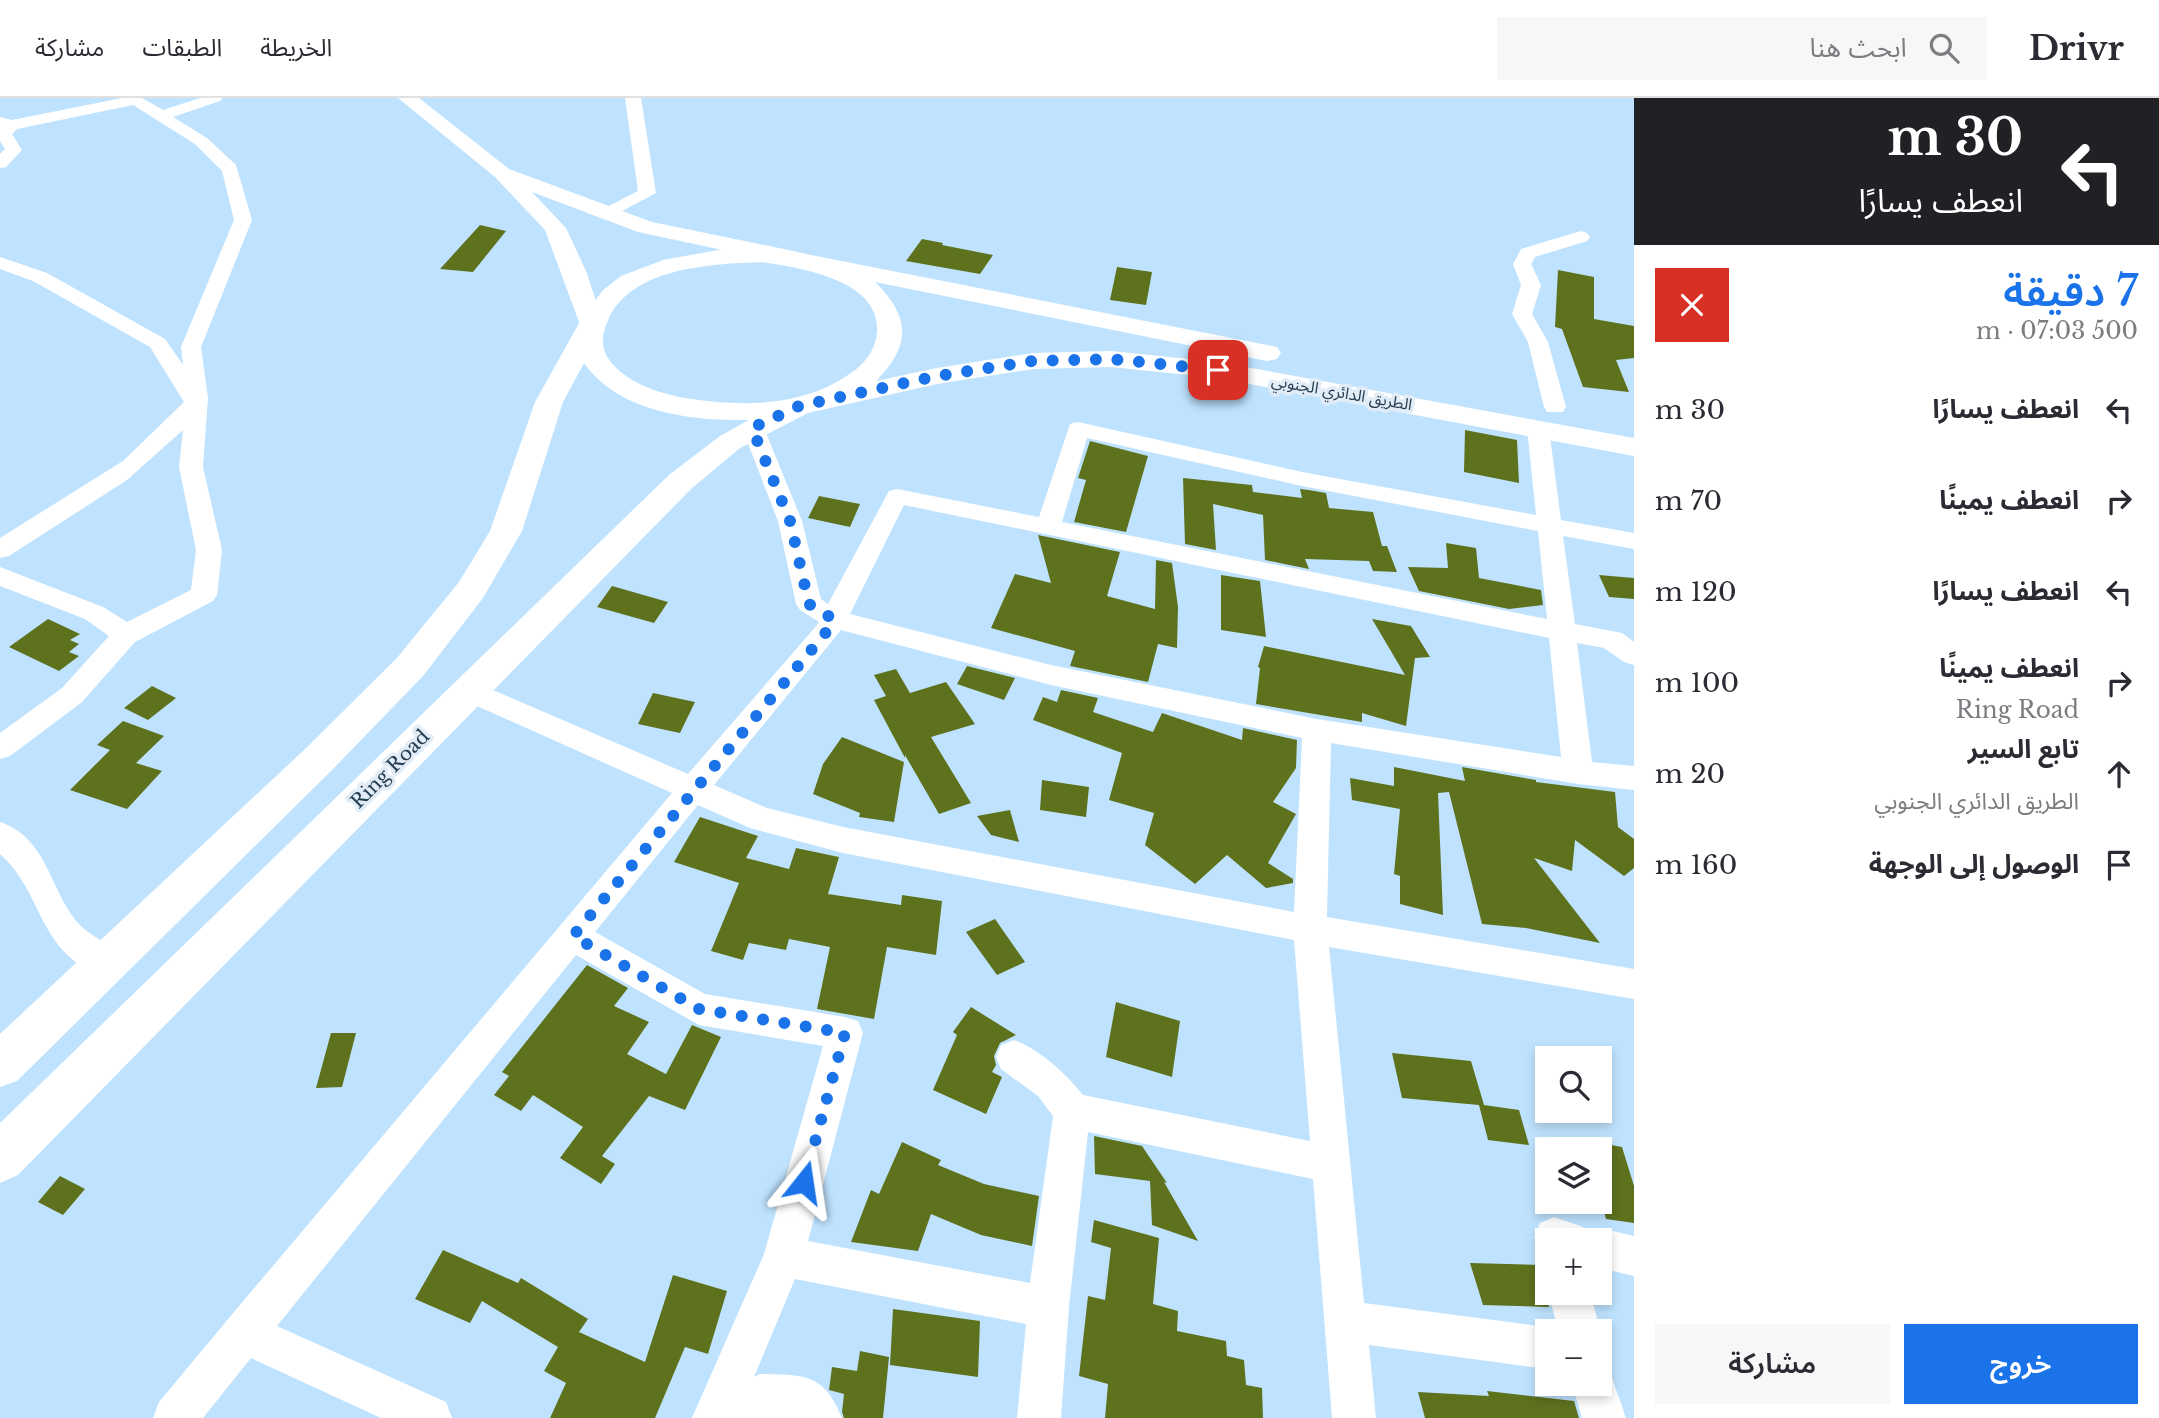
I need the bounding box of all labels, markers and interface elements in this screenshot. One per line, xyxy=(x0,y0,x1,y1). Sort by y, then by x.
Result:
search box xyxy=(1497,17,1987,80)
text: Drivr xyxy=(2029,28,2124,69)
icon: search xyxy=(1925,29,1963,67)
text: ابحث هنا xyxy=(1810,32,1907,64)
text: مشاركة xyxy=(35,33,104,62)
text: الطبقات xyxy=(142,33,222,62)
text: الخريطة xyxy=(260,33,332,62)
text: 30 m xyxy=(1888,107,2023,168)
icon: left xyxy=(2047,126,2138,217)
text: انعطف يسارًا xyxy=(1858,181,2023,221)
text: 7 دقيقة xyxy=(2003,265,2138,317)
button: close xyxy=(1655,268,1729,342)
text: 500 m · 07:03 xyxy=(1976,317,2138,345)
pin xyxy=(1188,340,1248,400)
icon: arrive xyxy=(1199,351,1237,389)
street label: الطريق الدائري الجنوبي xyxy=(1270,370,1414,417)
icon: left xyxy=(2100,391,2138,429)
text: انعطف يسارًا xyxy=(1932,393,2079,425)
text: 30 m xyxy=(1655,394,1725,426)
icon: right xyxy=(2100,482,2138,520)
text: انعطف يمينًا xyxy=(1939,484,2079,516)
text: 70 m xyxy=(1655,485,1722,517)
icon: left xyxy=(2100,573,2138,611)
text: انعطف يسارًا xyxy=(1932,575,2079,607)
text: 120 m xyxy=(1655,576,1737,608)
text: انعطف يمينًا xyxy=(1939,652,2079,684)
icon: right xyxy=(2100,664,2138,702)
text: 100 m xyxy=(1655,667,1739,699)
text: Ring Road xyxy=(1956,696,2079,724)
street label: Ring Road xyxy=(346,725,434,813)
text: تابع السير xyxy=(1968,733,2079,765)
icon: ahead xyxy=(2100,755,2138,793)
text: 20 m xyxy=(1655,758,1725,790)
text: الطريق الدائري الجنوبي xyxy=(1874,787,2079,815)
icon: arrive xyxy=(2100,846,2138,884)
text: الوصول إلى الوجهة xyxy=(1869,848,2079,880)
text: 160 m xyxy=(1655,849,1737,881)
map controls xyxy=(1535,1046,1612,1396)
button: search xyxy=(1535,1046,1612,1123)
button: layers xyxy=(1535,1137,1612,1214)
position arrow xyxy=(767,1145,841,1219)
button: + xyxy=(1535,1228,1612,1305)
button: − xyxy=(1535,1319,1612,1396)
button: مشاركة xyxy=(1655,1324,1890,1404)
button: خروج xyxy=(1904,1324,2138,1404)

